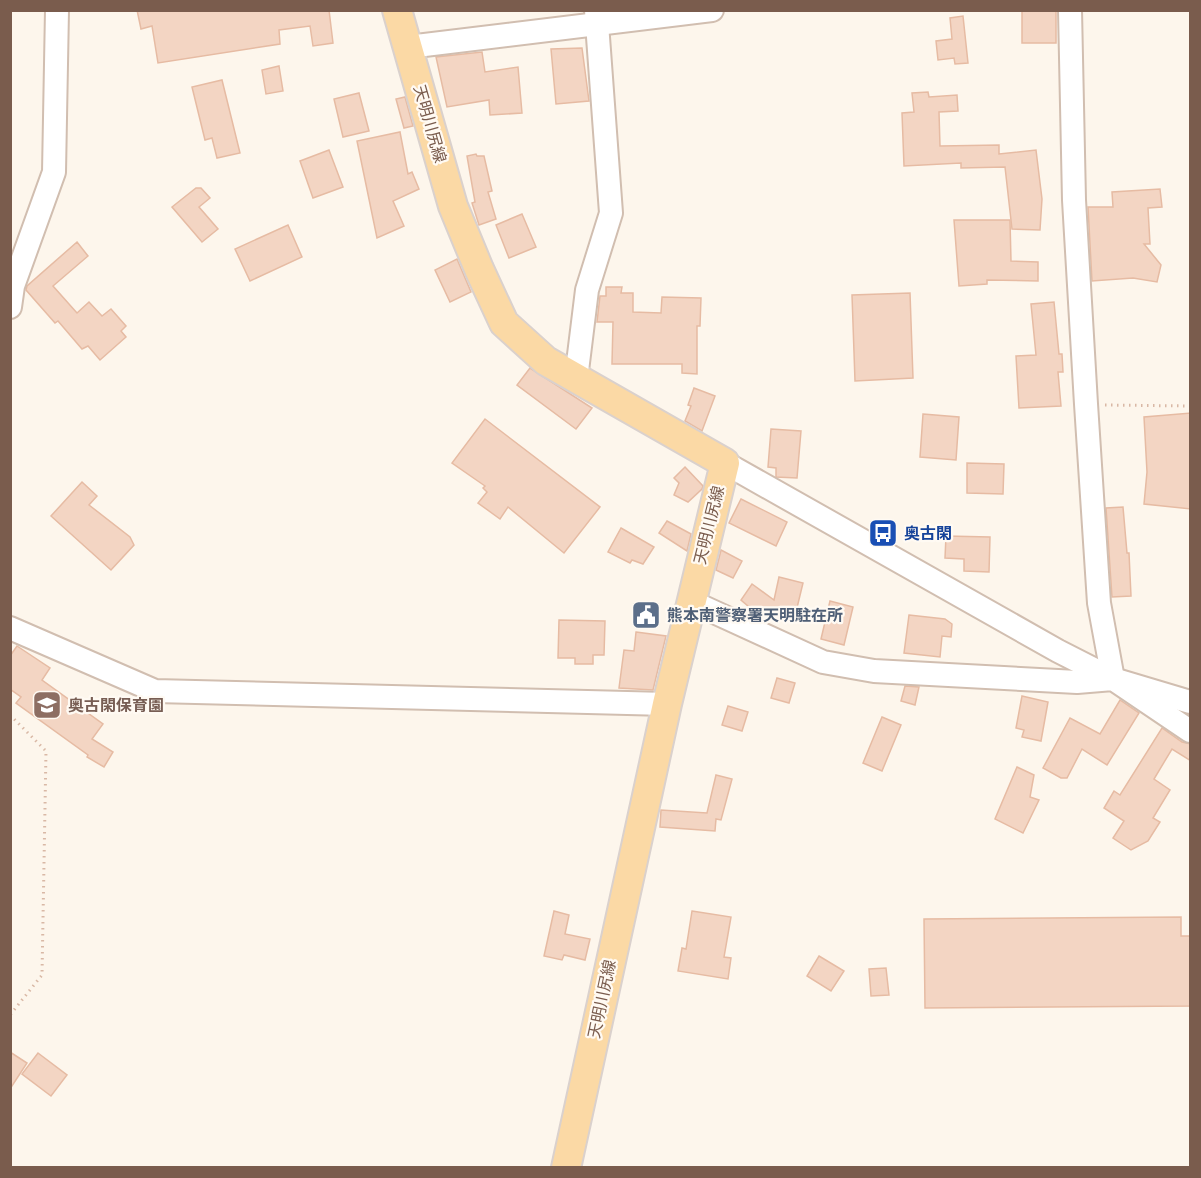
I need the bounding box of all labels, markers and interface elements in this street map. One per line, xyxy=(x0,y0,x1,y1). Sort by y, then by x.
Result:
street label: 天明川尻線 xyxy=(410,83,450,165)
street label: 天明川尻線 xyxy=(690,484,728,566)
bus stop icon: 奥古閑 xyxy=(867,517,899,549)
place label: 奥古閑 xyxy=(904,524,952,543)
public building icon: 熊本南警察署天明駐在所 xyxy=(630,599,662,631)
place label: 熊本南警察署天明駐在所 xyxy=(667,606,843,625)
school or university icon: 奥古閑保育園 xyxy=(31,689,63,721)
place label: 奥古閑保育園 xyxy=(68,696,164,715)
street label: 天明川尻線 xyxy=(584,958,620,1040)

